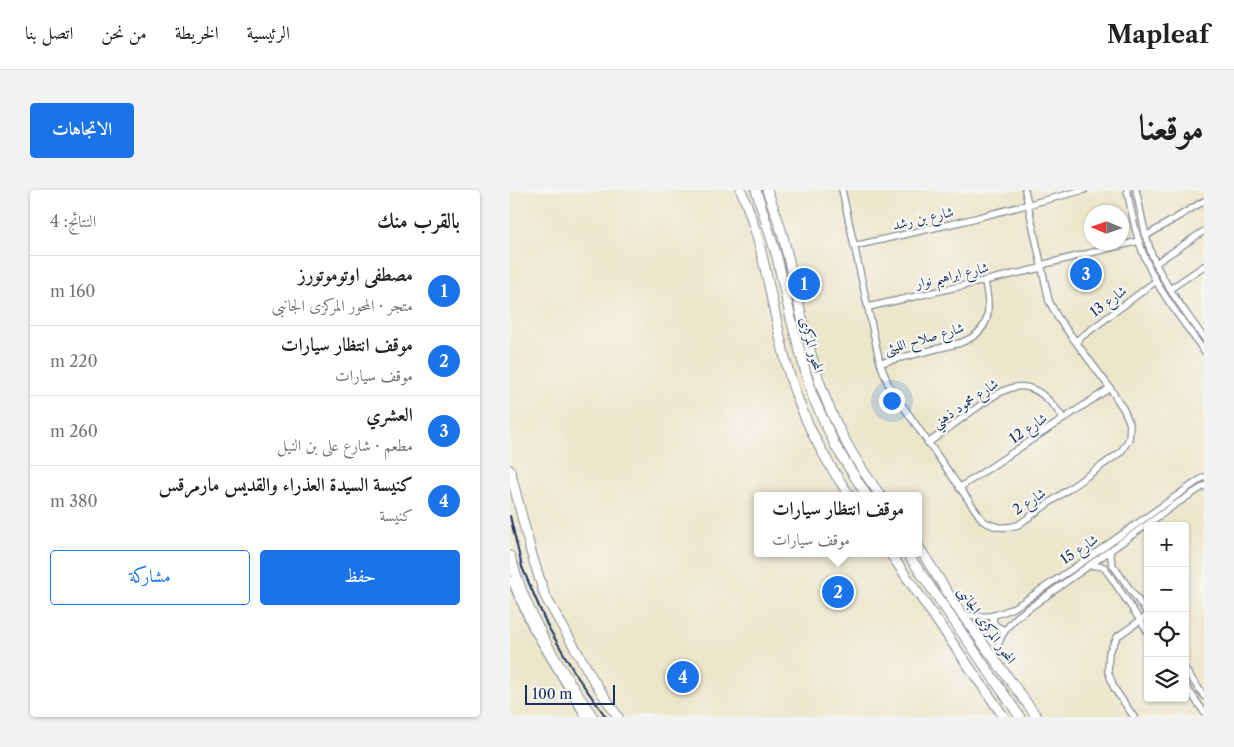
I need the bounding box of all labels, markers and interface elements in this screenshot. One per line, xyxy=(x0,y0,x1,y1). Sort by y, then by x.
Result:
text: Mapleaf xyxy=(1107,20,1209,49)
text: اتصل بنا xyxy=(25,22,73,44)
text: من نحن xyxy=(101,22,147,44)
text: الخريطة xyxy=(175,22,219,44)
text: الرئيسية xyxy=(247,22,290,44)
button: الاتجاهات xyxy=(30,103,134,158)
text: موقعنا xyxy=(1139,105,1204,148)
street label: شارع بن رشد xyxy=(891,202,956,237)
north arrow xyxy=(1084,205,1129,250)
text: بالقرب منك xyxy=(377,208,460,233)
text: النتائج: 4 xyxy=(50,211,96,231)
pin: 3 xyxy=(1070,255,1102,293)
street label: شارع ابراهيم نوار xyxy=(912,258,992,298)
text: مصطفى اوتوموتورز xyxy=(298,263,413,286)
pin: 1 xyxy=(788,265,820,303)
text: 160 m xyxy=(50,281,95,301)
text: 1 xyxy=(440,281,448,301)
street label: شارع 13 xyxy=(1086,281,1132,323)
text: متجر · المحور المركزى الجانبى xyxy=(271,295,413,315)
street label: المحور المركزى xyxy=(796,315,828,375)
street label: شارع صلاح الليثى xyxy=(882,318,967,362)
text: موقف انتظار سيارات xyxy=(281,333,413,356)
text: 220 m xyxy=(50,351,98,371)
text: 2 xyxy=(439,351,449,371)
text: موقف سيارات xyxy=(335,365,413,385)
street label: شارع محمود ذهني xyxy=(928,374,1004,435)
your location xyxy=(879,388,905,414)
text: العشري xyxy=(366,403,413,426)
street label: شارع 12 xyxy=(1006,409,1052,450)
text: 260 m xyxy=(50,421,98,441)
text: 3 xyxy=(439,421,449,441)
text: مطعم · شارع على بن النيل xyxy=(277,435,413,455)
text: كنيسة السيدة العذراء والقديس مارمرقس xyxy=(158,473,413,496)
street label: شارع 2 xyxy=(1009,483,1051,521)
text: 380 m xyxy=(50,491,98,511)
text: 4 xyxy=(439,491,449,511)
popup xyxy=(754,492,922,557)
text: موقف انتظار سيارات xyxy=(772,497,904,520)
text: كنيسة xyxy=(379,505,413,525)
map controls xyxy=(1144,522,1189,702)
button: + xyxy=(1144,522,1189,567)
text: موقف سيارات xyxy=(772,529,850,549)
street label: شارع 15 xyxy=(1057,530,1103,571)
button: مشاركة xyxy=(50,550,250,605)
button: حفظ xyxy=(260,550,460,605)
button: − xyxy=(1144,567,1189,612)
pin: 2 xyxy=(822,573,854,611)
street label: المحور المركزى الجانبى xyxy=(952,583,1020,668)
button: locate xyxy=(1144,612,1189,657)
button: layers xyxy=(1144,657,1189,702)
pin: 4 xyxy=(667,658,699,696)
scale bar xyxy=(525,682,615,705)
text: 100 m xyxy=(532,685,572,703)

